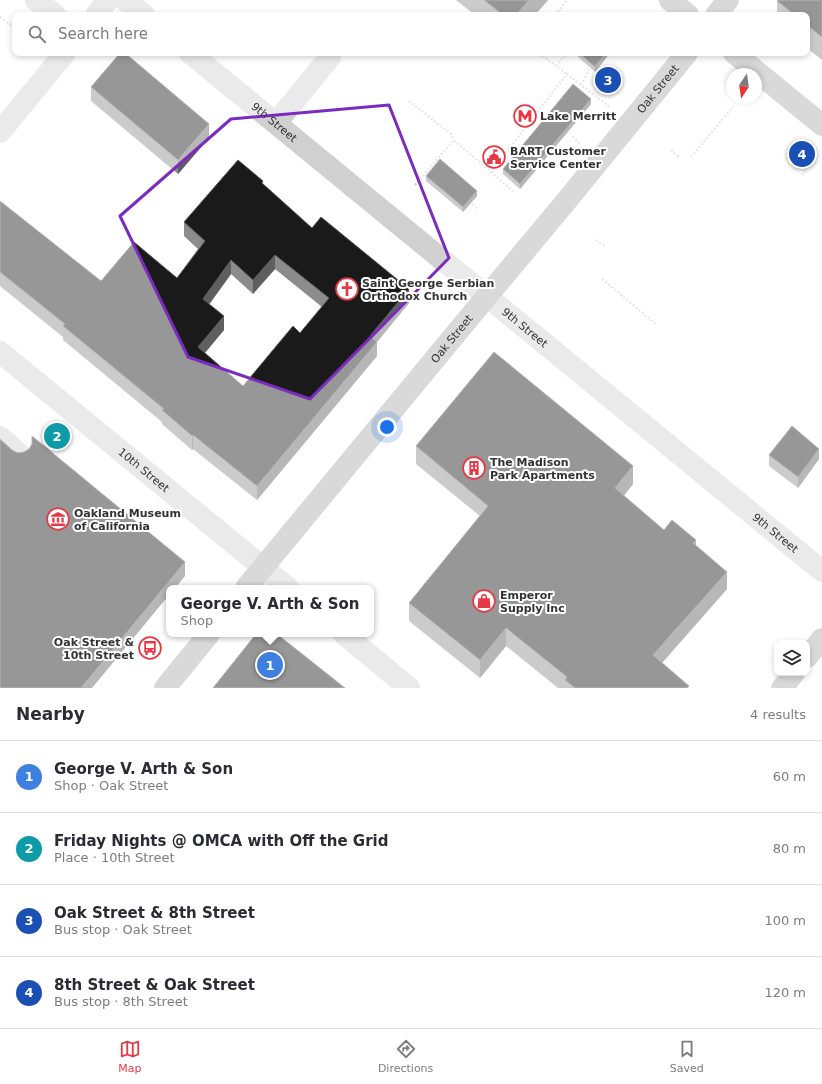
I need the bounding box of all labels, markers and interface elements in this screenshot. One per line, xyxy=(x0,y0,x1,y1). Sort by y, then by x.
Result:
search box xyxy=(12,12,810,56)
icon: search xyxy=(26,23,48,45)
text: Search here xyxy=(58,25,148,43)
street label: Oak Street xyxy=(635,62,682,116)
pin: 3 xyxy=(595,65,621,95)
north arrow xyxy=(726,68,762,104)
street label: 9th Street xyxy=(248,100,300,145)
metro station icon: Lake Merritt xyxy=(512,103,538,129)
place label: Lake Merritt xyxy=(540,110,616,123)
pin: 4 xyxy=(789,139,815,169)
public building icon: BART Customer Service Center xyxy=(481,144,507,170)
place label: BART Customer Service Center xyxy=(510,145,606,171)
church icon: Saint George Serbian Orthodox Church xyxy=(334,276,360,302)
place label: Saint George Serbian Orthodox Church xyxy=(362,277,494,303)
street label: 9th Street xyxy=(499,305,551,351)
street label: Oak Street xyxy=(428,312,476,366)
your location xyxy=(377,417,397,437)
pin: 2 xyxy=(44,421,70,451)
street label: 10th Street xyxy=(115,446,172,495)
building icon: The Madison Park Apartments xyxy=(461,455,487,481)
place label: The Madison Park Apartments xyxy=(490,456,595,482)
museum icon: Oakland Museum of California xyxy=(45,506,71,532)
place label: Oakland Museum of California xyxy=(74,507,181,533)
street label: 9th Street xyxy=(750,511,801,556)
popup xyxy=(166,585,374,637)
shop icon: Emperor Supply Inc xyxy=(471,588,497,614)
place label: Emperor Supply Inc xyxy=(500,589,565,615)
text: George V. Arth & Son xyxy=(180,595,360,613)
text: Shop xyxy=(180,613,213,628)
bus stop icon: Oak Street & 10th Street xyxy=(137,635,163,661)
place label: Oak Street & 10th Street xyxy=(54,636,134,662)
map controls xyxy=(774,640,810,676)
button: layers xyxy=(774,640,810,676)
pin: 1 xyxy=(257,650,283,680)
text: Nearby xyxy=(16,704,85,724)
text: 4 results xyxy=(750,707,806,722)
text: George V. Arth & Son xyxy=(54,760,233,778)
text: 1 xyxy=(24,769,34,784)
text: 60 m xyxy=(773,769,806,784)
text: Shop · Oak Street xyxy=(54,778,168,793)
text: Friday Nights @ OMCA with Off the Grid xyxy=(54,832,388,850)
text: 2 xyxy=(24,841,34,856)
text: 80 m xyxy=(773,841,806,856)
text: Place · 10th Street xyxy=(54,850,174,865)
text: Oak Street & 8th Street xyxy=(54,904,255,922)
text: 3 xyxy=(24,913,34,928)
text: 100 m xyxy=(764,913,806,928)
text: Bus stop · Oak Street xyxy=(54,922,192,937)
text: 8th Street & Oak Street xyxy=(54,976,255,994)
text: 4 xyxy=(24,985,34,1000)
text: 120 m xyxy=(764,985,806,1000)
text: Bus stop · 8th Street xyxy=(54,994,188,1009)
tab: Map xyxy=(118,1038,141,1075)
tab: Directions xyxy=(378,1038,433,1075)
tab: Saved xyxy=(670,1038,704,1075)

